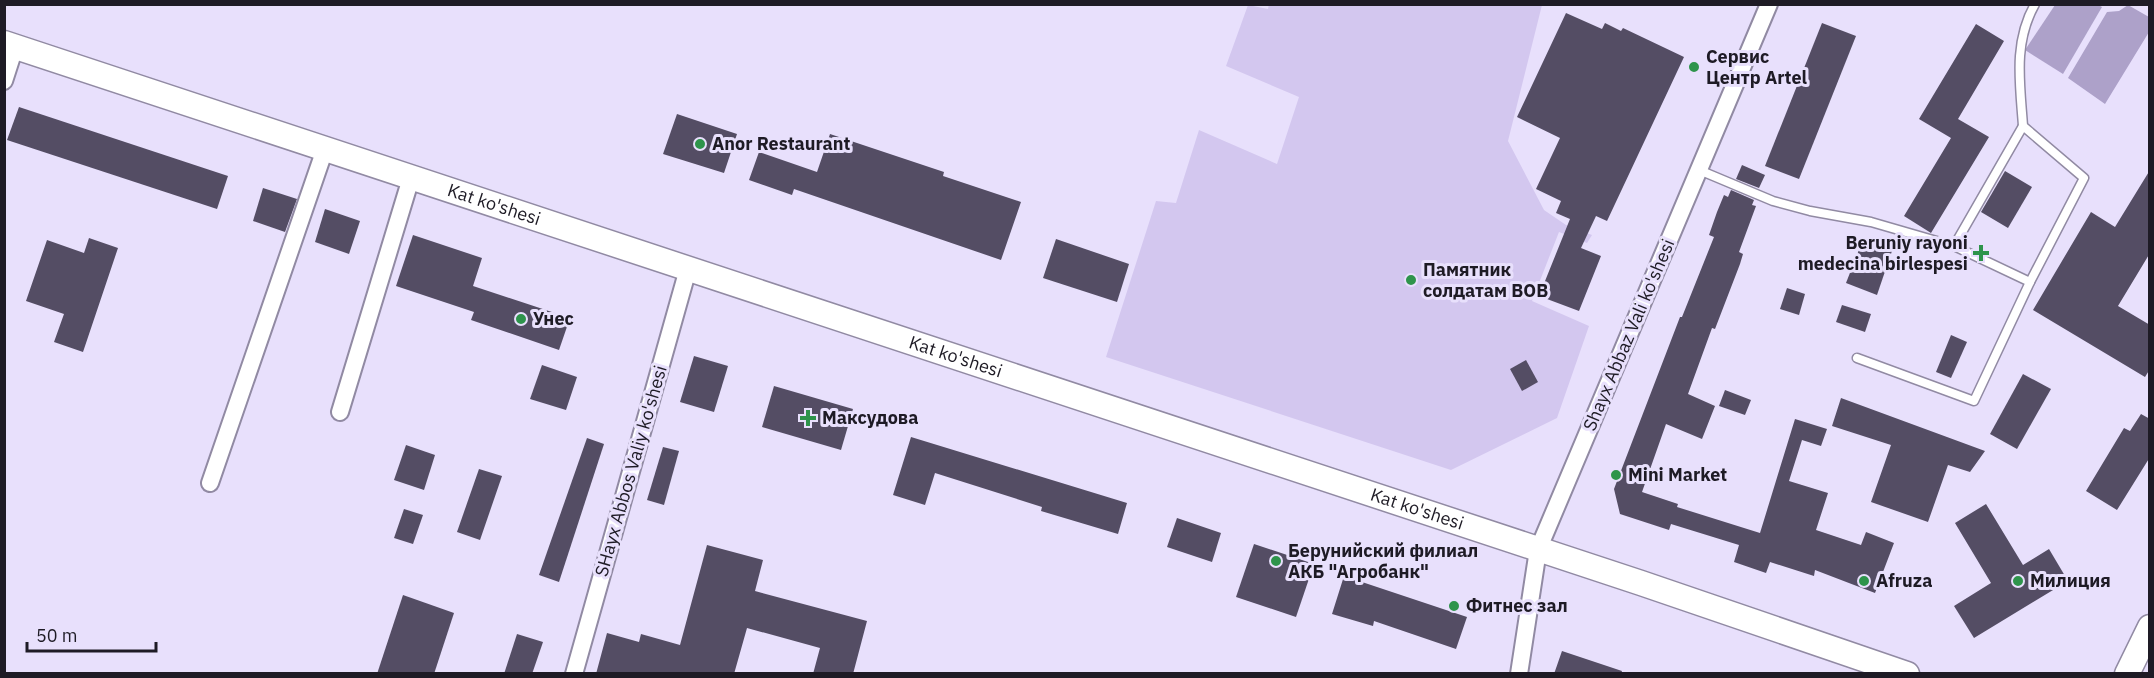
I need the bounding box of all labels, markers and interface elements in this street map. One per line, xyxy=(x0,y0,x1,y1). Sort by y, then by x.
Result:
place label: Сервис Центр Artel xyxy=(1706,45,1808,89)
marker: Сервис Центр Artel xyxy=(1687,60,1701,74)
place label: Anor Restaurant xyxy=(712,132,850,155)
marker: Anor Restaurant xyxy=(693,137,707,151)
street label: Kat ko'shesi xyxy=(445,178,544,230)
place label: Beruniy rayoni medecina birlespesi xyxy=(1798,231,1968,275)
street label: Shayx Abbaz Vali ko'shesi xyxy=(1578,235,1679,434)
marker: Beruniy rayoni medecina birlespesi xyxy=(1972,244,1990,262)
place label: Памятник солдатам ВОВ xyxy=(1423,258,1548,302)
marker: Памятник солдатам ВОВ xyxy=(1404,273,1418,287)
place label: Унес xyxy=(533,307,574,330)
marker: Унес xyxy=(514,312,528,326)
street label: Kat ko'shesi xyxy=(906,330,1005,383)
street label: SHayx Abbos Valiy ko'shesi xyxy=(589,363,672,579)
place label: Максудова xyxy=(822,406,918,429)
marker: Максудова xyxy=(799,409,817,427)
place label: Mini Market xyxy=(1628,463,1727,486)
marker: Mini Market xyxy=(1609,468,1623,482)
street label: Kat ko'shesi xyxy=(1368,483,1467,535)
place label: Берунийский филиал АКБ "Агробанк" xyxy=(1288,539,1478,583)
marker: Берунийский филиал АКБ "Агробанк" xyxy=(1269,554,1283,568)
place label: Afruza xyxy=(1876,569,1932,592)
place label: Милиция xyxy=(2030,569,2111,592)
marker: Afruza xyxy=(1857,574,1871,588)
marker: Милиция xyxy=(2011,574,2025,588)
place label: Фитнес зал xyxy=(1466,594,1568,617)
marker: Фитнес зал xyxy=(1447,599,1461,613)
scale bar xyxy=(27,615,156,653)
text: 50 m xyxy=(36,624,78,647)

